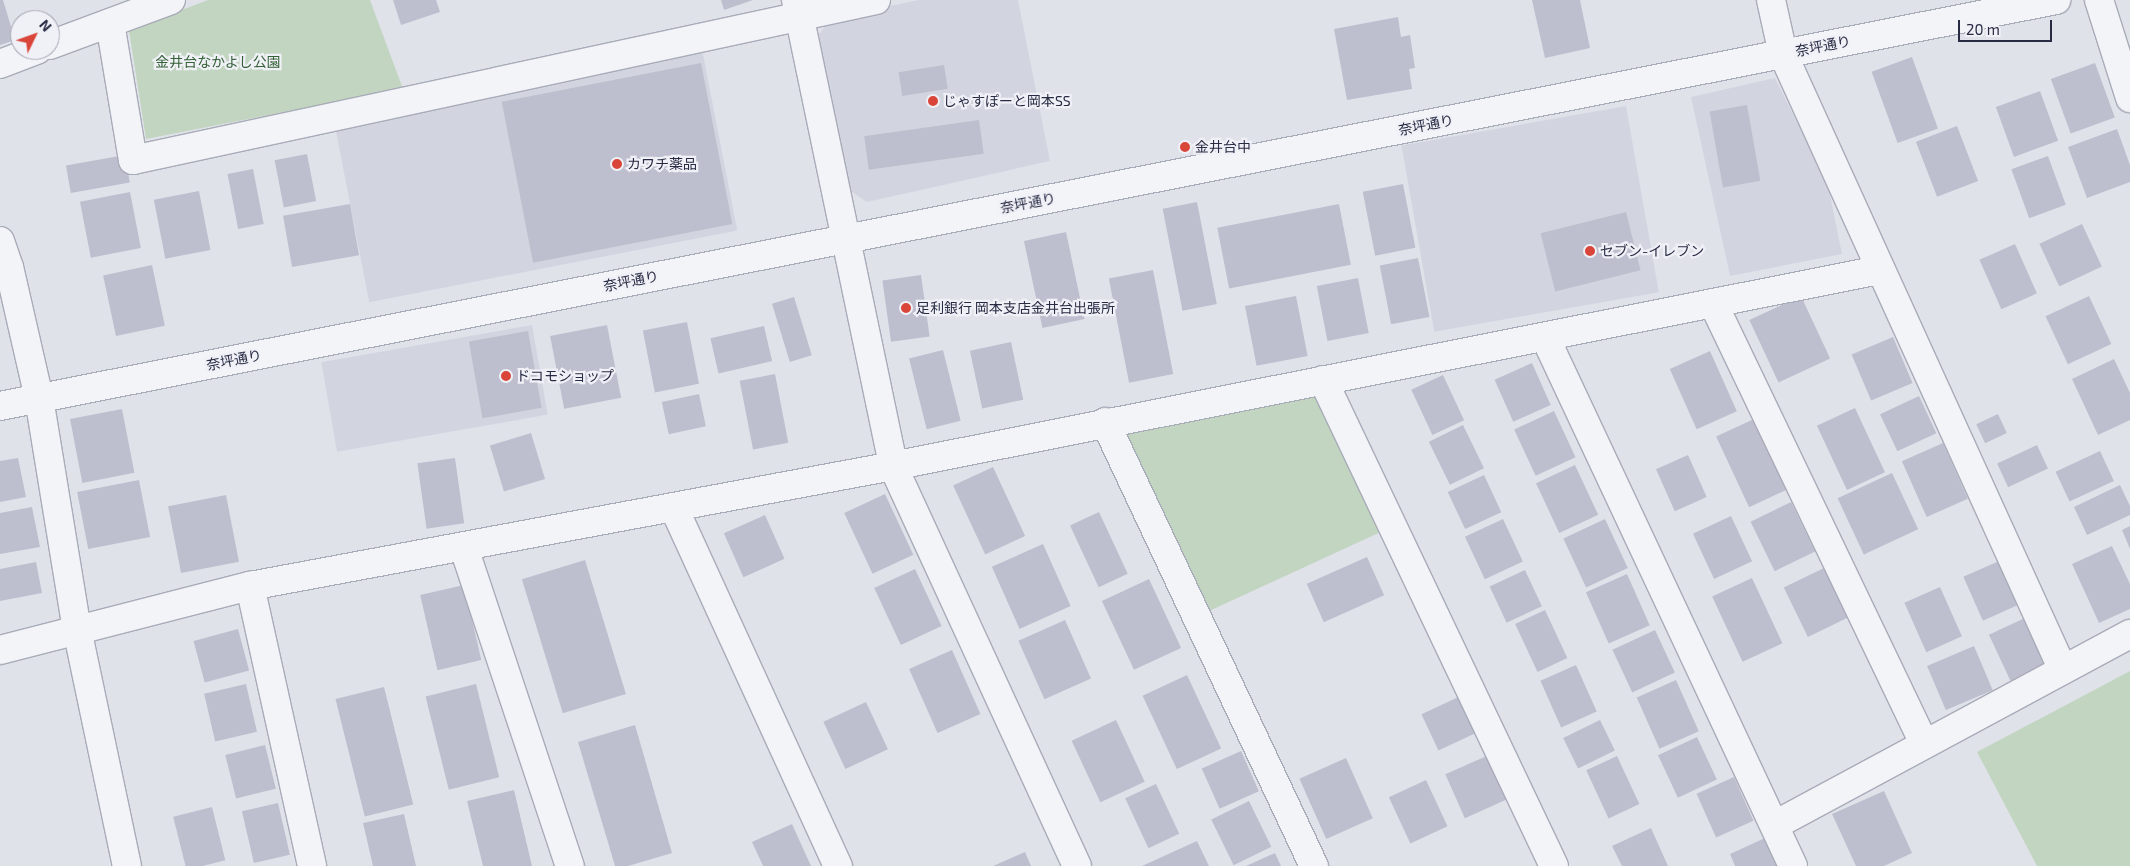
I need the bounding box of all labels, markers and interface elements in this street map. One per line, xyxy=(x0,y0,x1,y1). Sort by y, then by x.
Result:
north arrow xyxy=(10,10,60,60)
scale bar xyxy=(1960,10,2054,42)
text: N xyxy=(36,16,55,35)
text: 20 m xyxy=(1966,20,2000,38)
street label: 奈坪通り xyxy=(1794,32,1852,60)
park label: 金井台なかよし公園 xyxy=(155,54,281,70)
place label: じゃすぽーと岡本SS xyxy=(943,93,1071,109)
marker: じゃすぽーと岡本SS xyxy=(927,95,939,107)
street label: 奈坪通り xyxy=(1397,111,1455,139)
place label: 金井台中 xyxy=(1195,139,1251,155)
marker: 金井台中 xyxy=(1179,141,1191,153)
place label: カワチ薬品 xyxy=(627,156,697,172)
marker: カワチ薬品 xyxy=(611,158,623,170)
street label: 奈坪通り xyxy=(999,189,1057,217)
place label: セブン-イレブン xyxy=(1600,243,1704,259)
marker: セブン-イレブン xyxy=(1584,245,1596,257)
street label: 奈坪通り xyxy=(602,267,660,295)
place label: 足利銀行 岡本支店金井台出張所 xyxy=(916,300,1115,316)
marker: 足利銀行 岡本支店金井台出張所 xyxy=(900,302,912,314)
street label: 奈坪通り xyxy=(205,346,263,374)
place label: ドコモショップ xyxy=(516,368,614,384)
marker: ドコモショップ xyxy=(500,370,512,382)

